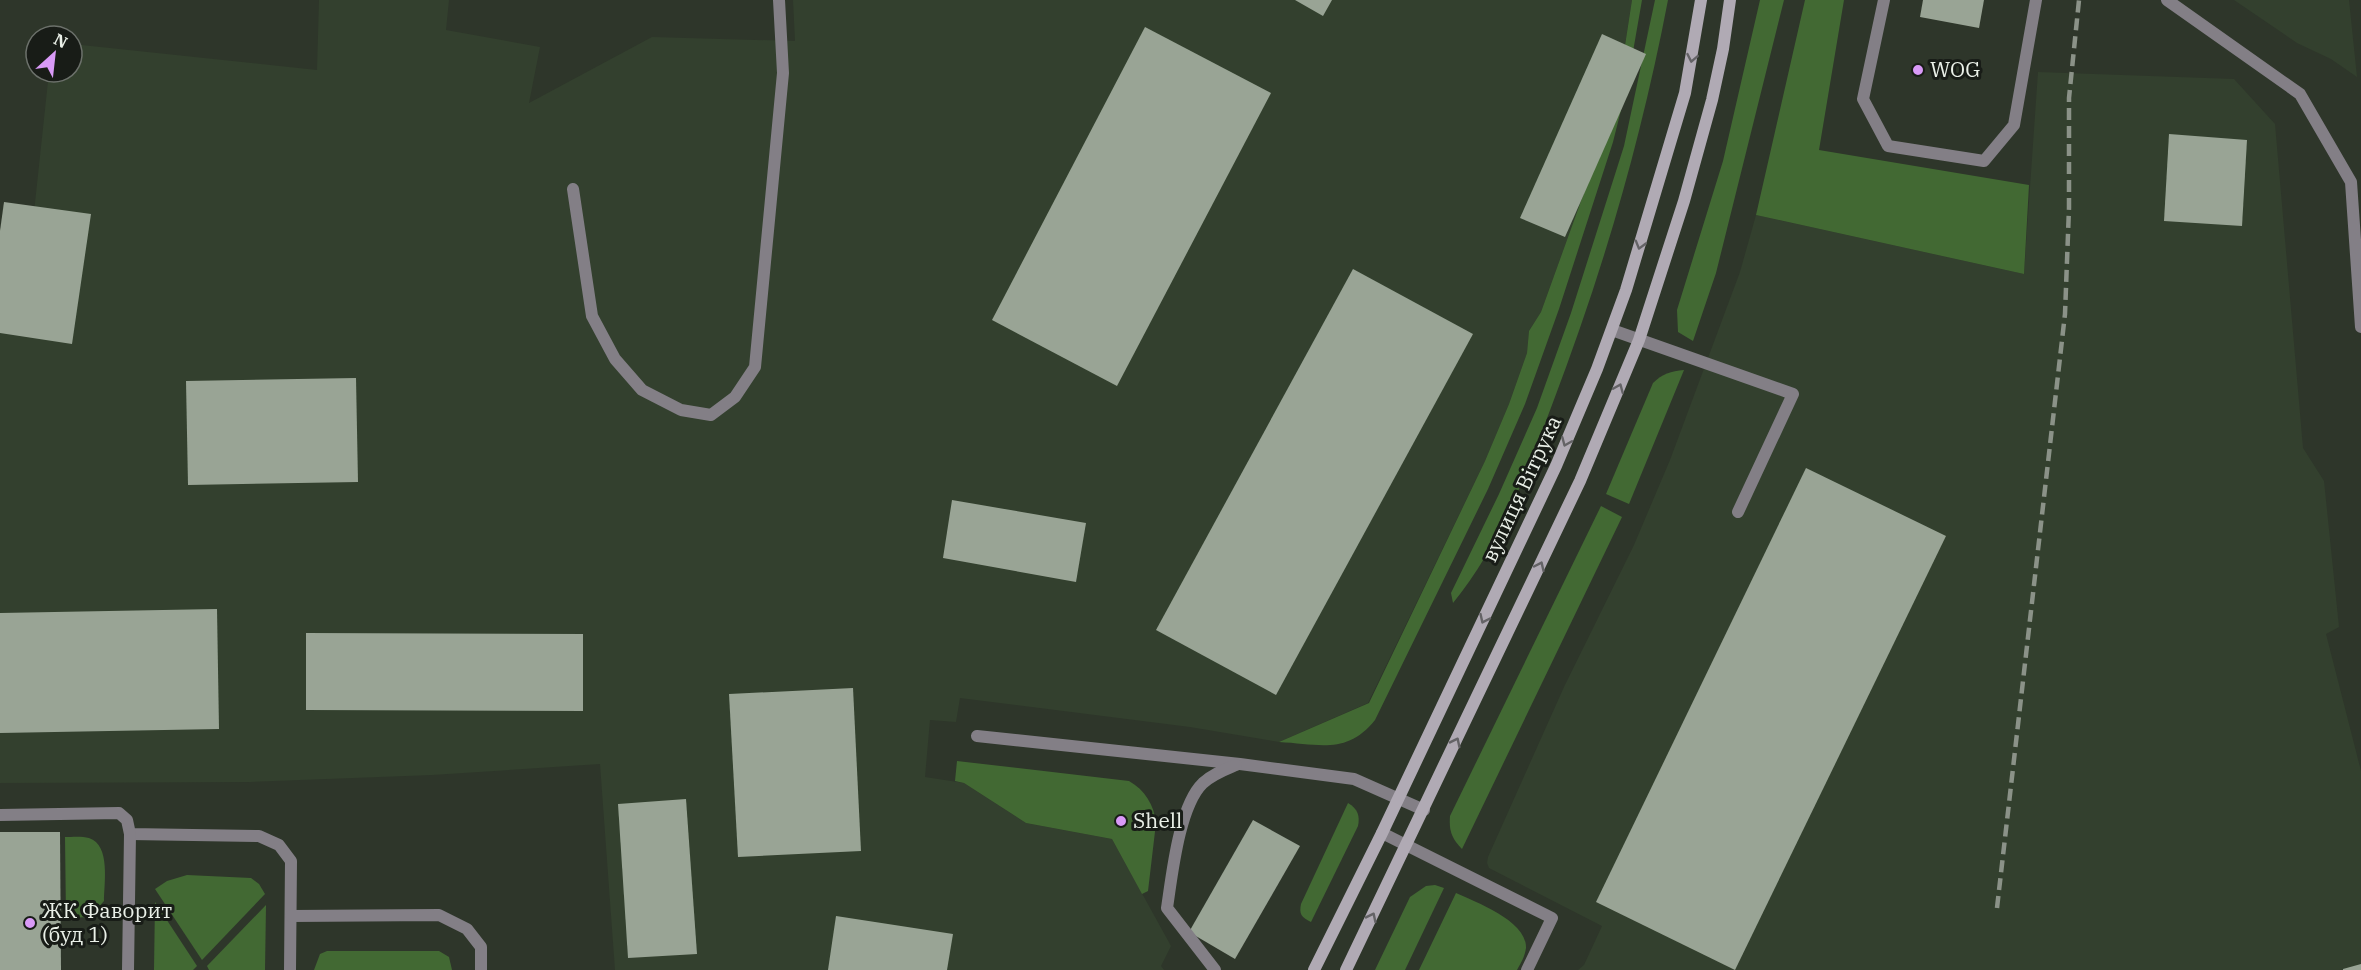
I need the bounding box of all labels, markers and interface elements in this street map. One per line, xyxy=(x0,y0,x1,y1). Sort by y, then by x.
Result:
north arrow xyxy=(24,24,84,84)
text: N xyxy=(51,29,71,52)
one-way arrow xyxy=(1686,52,1699,62)
place label: WOG xyxy=(1930,55,1980,83)
marker: WOG xyxy=(1911,63,1925,77)
one-way arrow xyxy=(1635,240,1647,250)
one-way arrow xyxy=(1612,383,1624,394)
street label: вулиця Вітрука xyxy=(1475,411,1567,566)
one-way arrow xyxy=(1561,436,1573,447)
one-way arrow xyxy=(1532,561,1544,572)
one-way arrow xyxy=(1479,612,1491,623)
one-way arrow xyxy=(1449,737,1461,748)
place label: Shell xyxy=(1133,806,1182,834)
marker: Shell xyxy=(1114,814,1128,828)
place label: ЖК Фаворит (буд 1) xyxy=(42,896,172,948)
one-way arrow xyxy=(1364,913,1376,924)
marker: ЖК Фаворит (буд 1) xyxy=(23,916,37,930)

